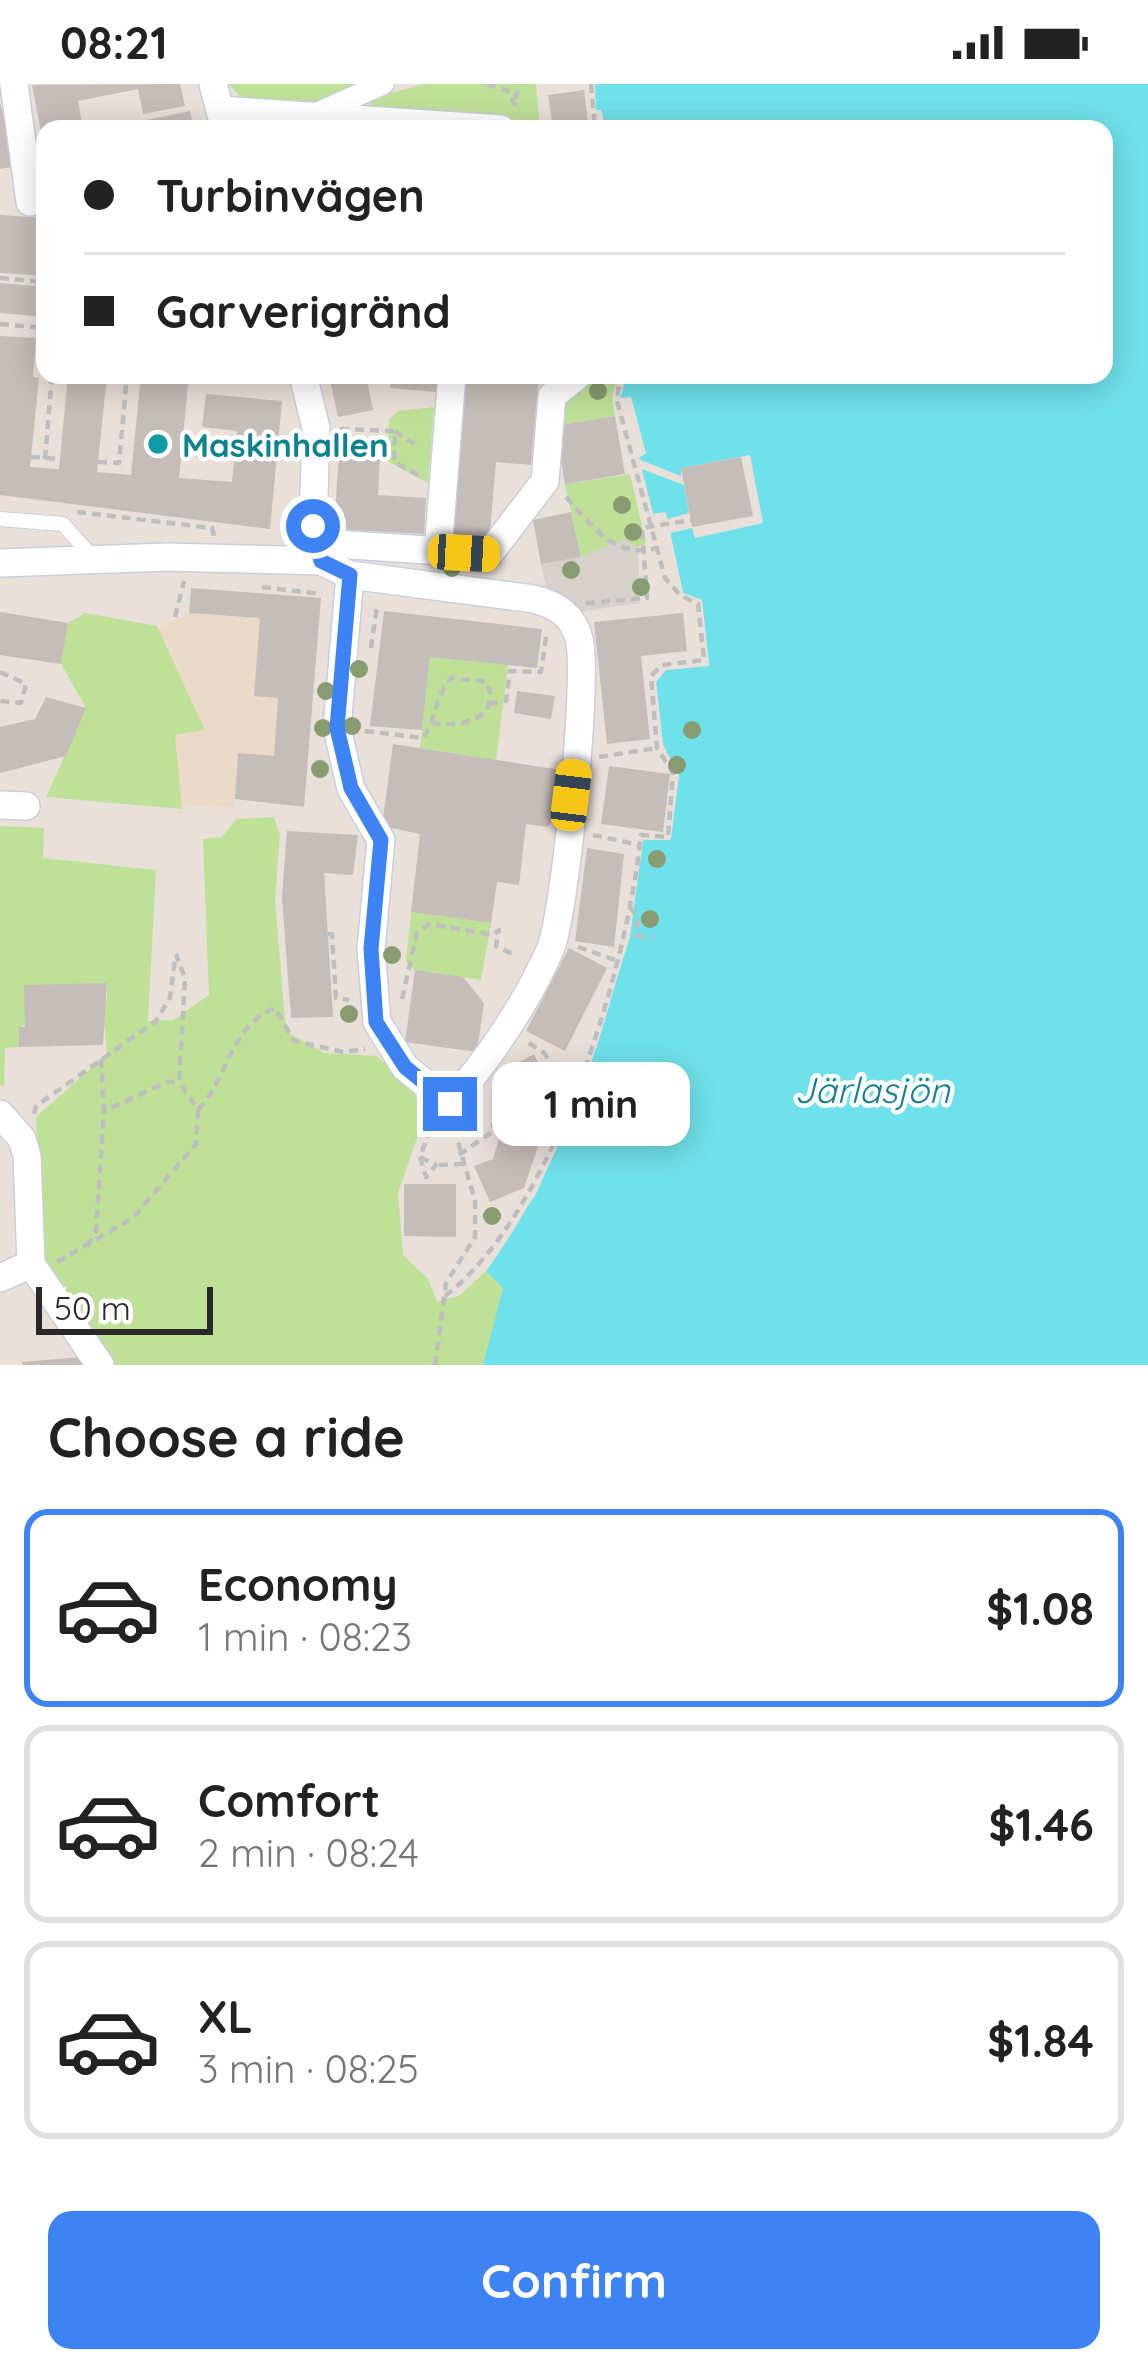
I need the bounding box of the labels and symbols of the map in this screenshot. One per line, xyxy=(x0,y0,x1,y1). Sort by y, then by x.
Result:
place label: Maskinhallen xyxy=(182,424,389,465)
marker: Maskinhallen xyxy=(145,431,171,457)
route start xyxy=(286,499,340,553)
car xyxy=(427,533,501,573)
car xyxy=(549,757,593,833)
callout: 1 min xyxy=(492,1062,690,1146)
water label: Järlasjön xyxy=(794,1067,951,1112)
route end xyxy=(423,1077,477,1131)
scale bar xyxy=(36,1281,213,1334)

